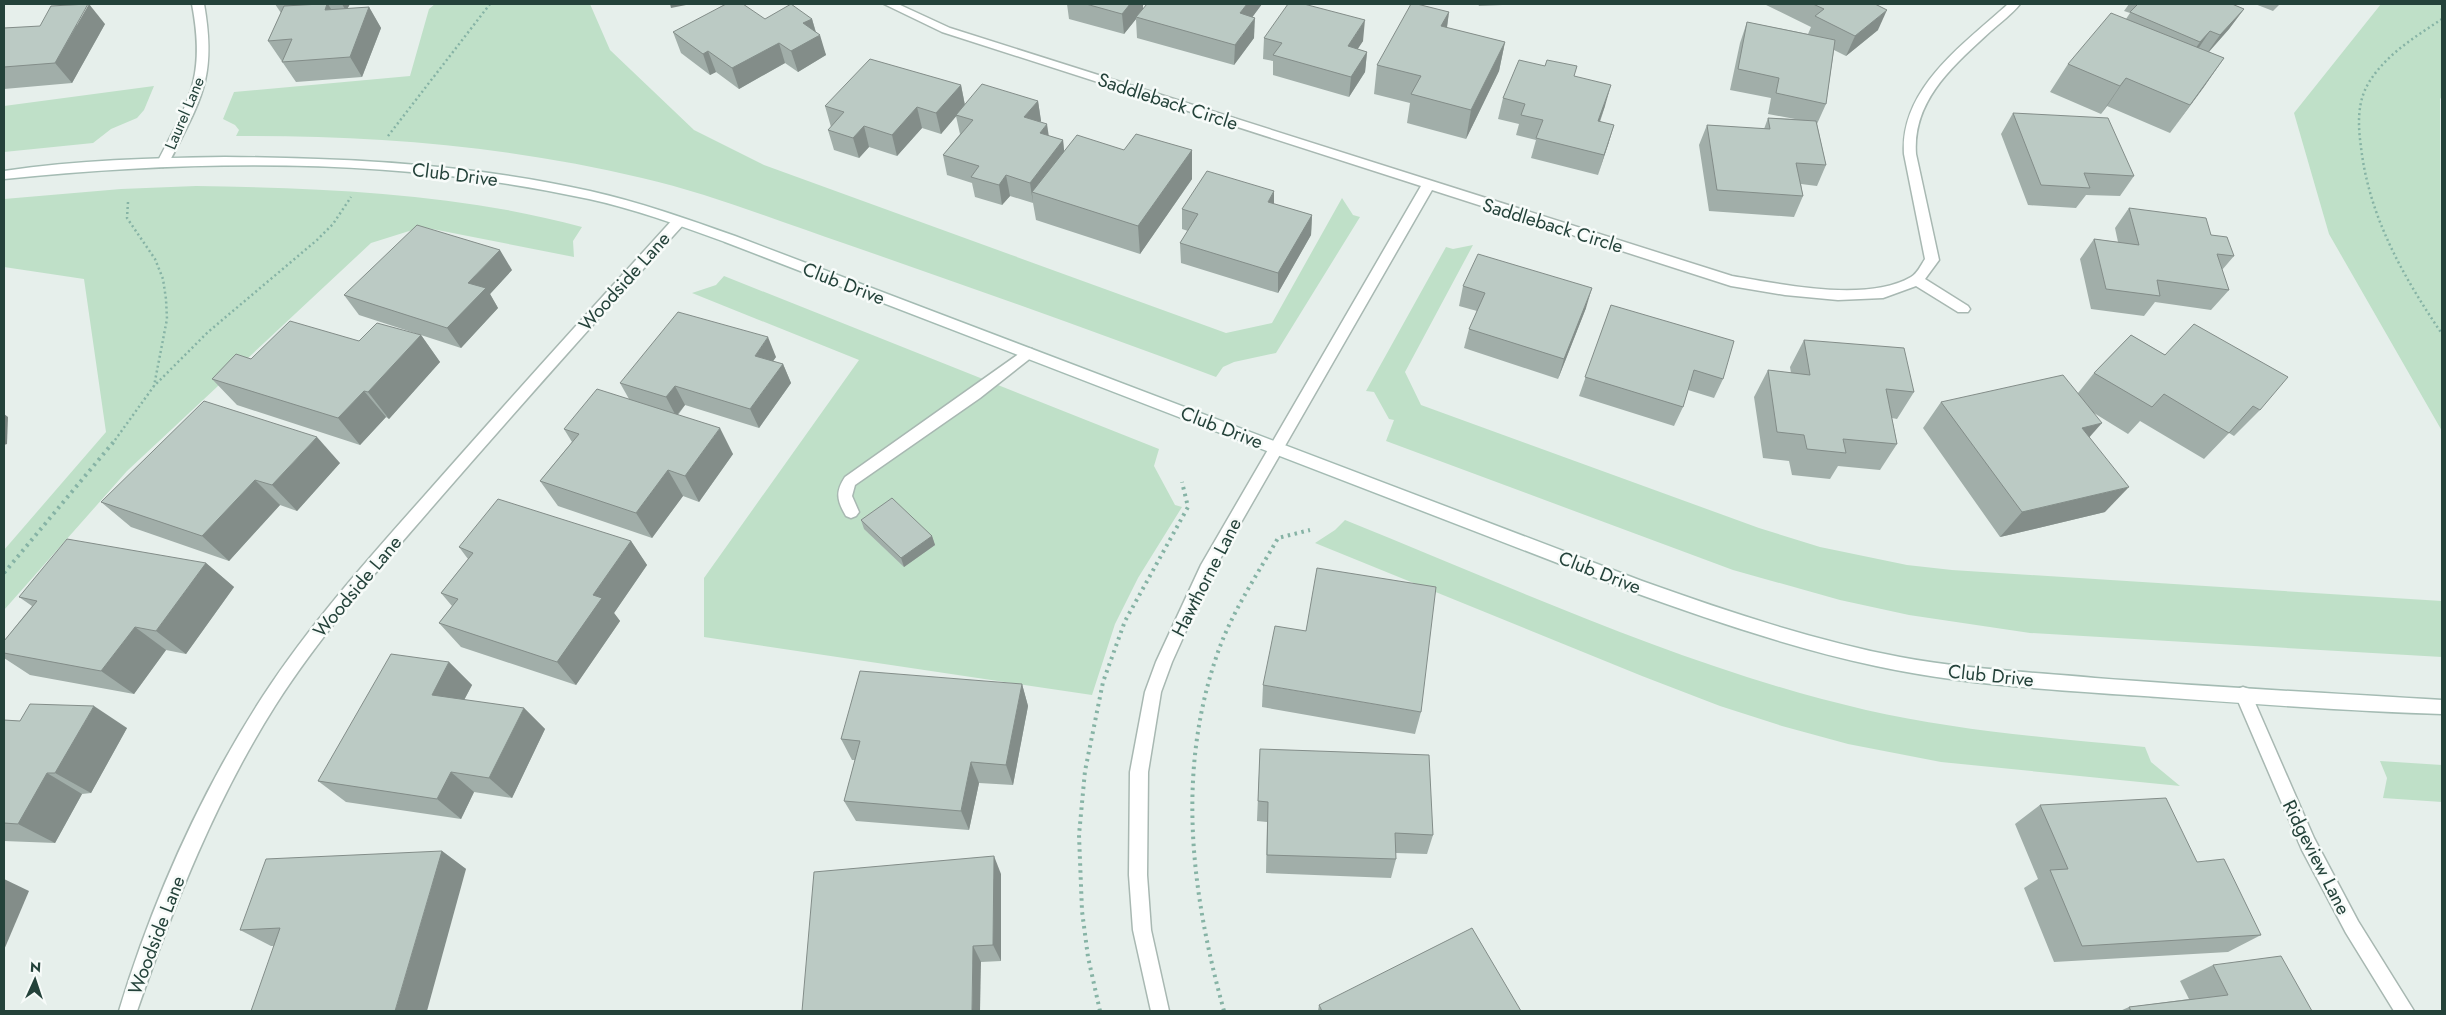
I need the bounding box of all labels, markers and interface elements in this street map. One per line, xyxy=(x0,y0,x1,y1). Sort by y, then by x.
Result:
street label: Saddleback Circle xyxy=(1094,66,1242,137)
street label: Laurel Lane xyxy=(159,73,210,153)
street label: Club Drive xyxy=(411,156,500,193)
street label: Saddleback Circle xyxy=(1479,191,1627,260)
street label: Woodside Lane xyxy=(572,226,676,337)
street label: Club Drive xyxy=(799,255,889,312)
street label: Club Drive xyxy=(1177,399,1267,456)
street label: Hawthorne Lane xyxy=(1165,513,1248,641)
street label: Woodside Lane xyxy=(307,530,408,643)
street label: Club Drive xyxy=(1555,544,1645,601)
street label: Club Drive xyxy=(1947,658,2035,693)
street label: Ridgeview Lane xyxy=(2276,795,2357,920)
street label: Woodside Lane xyxy=(121,872,192,998)
north arrow xyxy=(10,955,60,1005)
text: N xyxy=(30,957,42,977)

